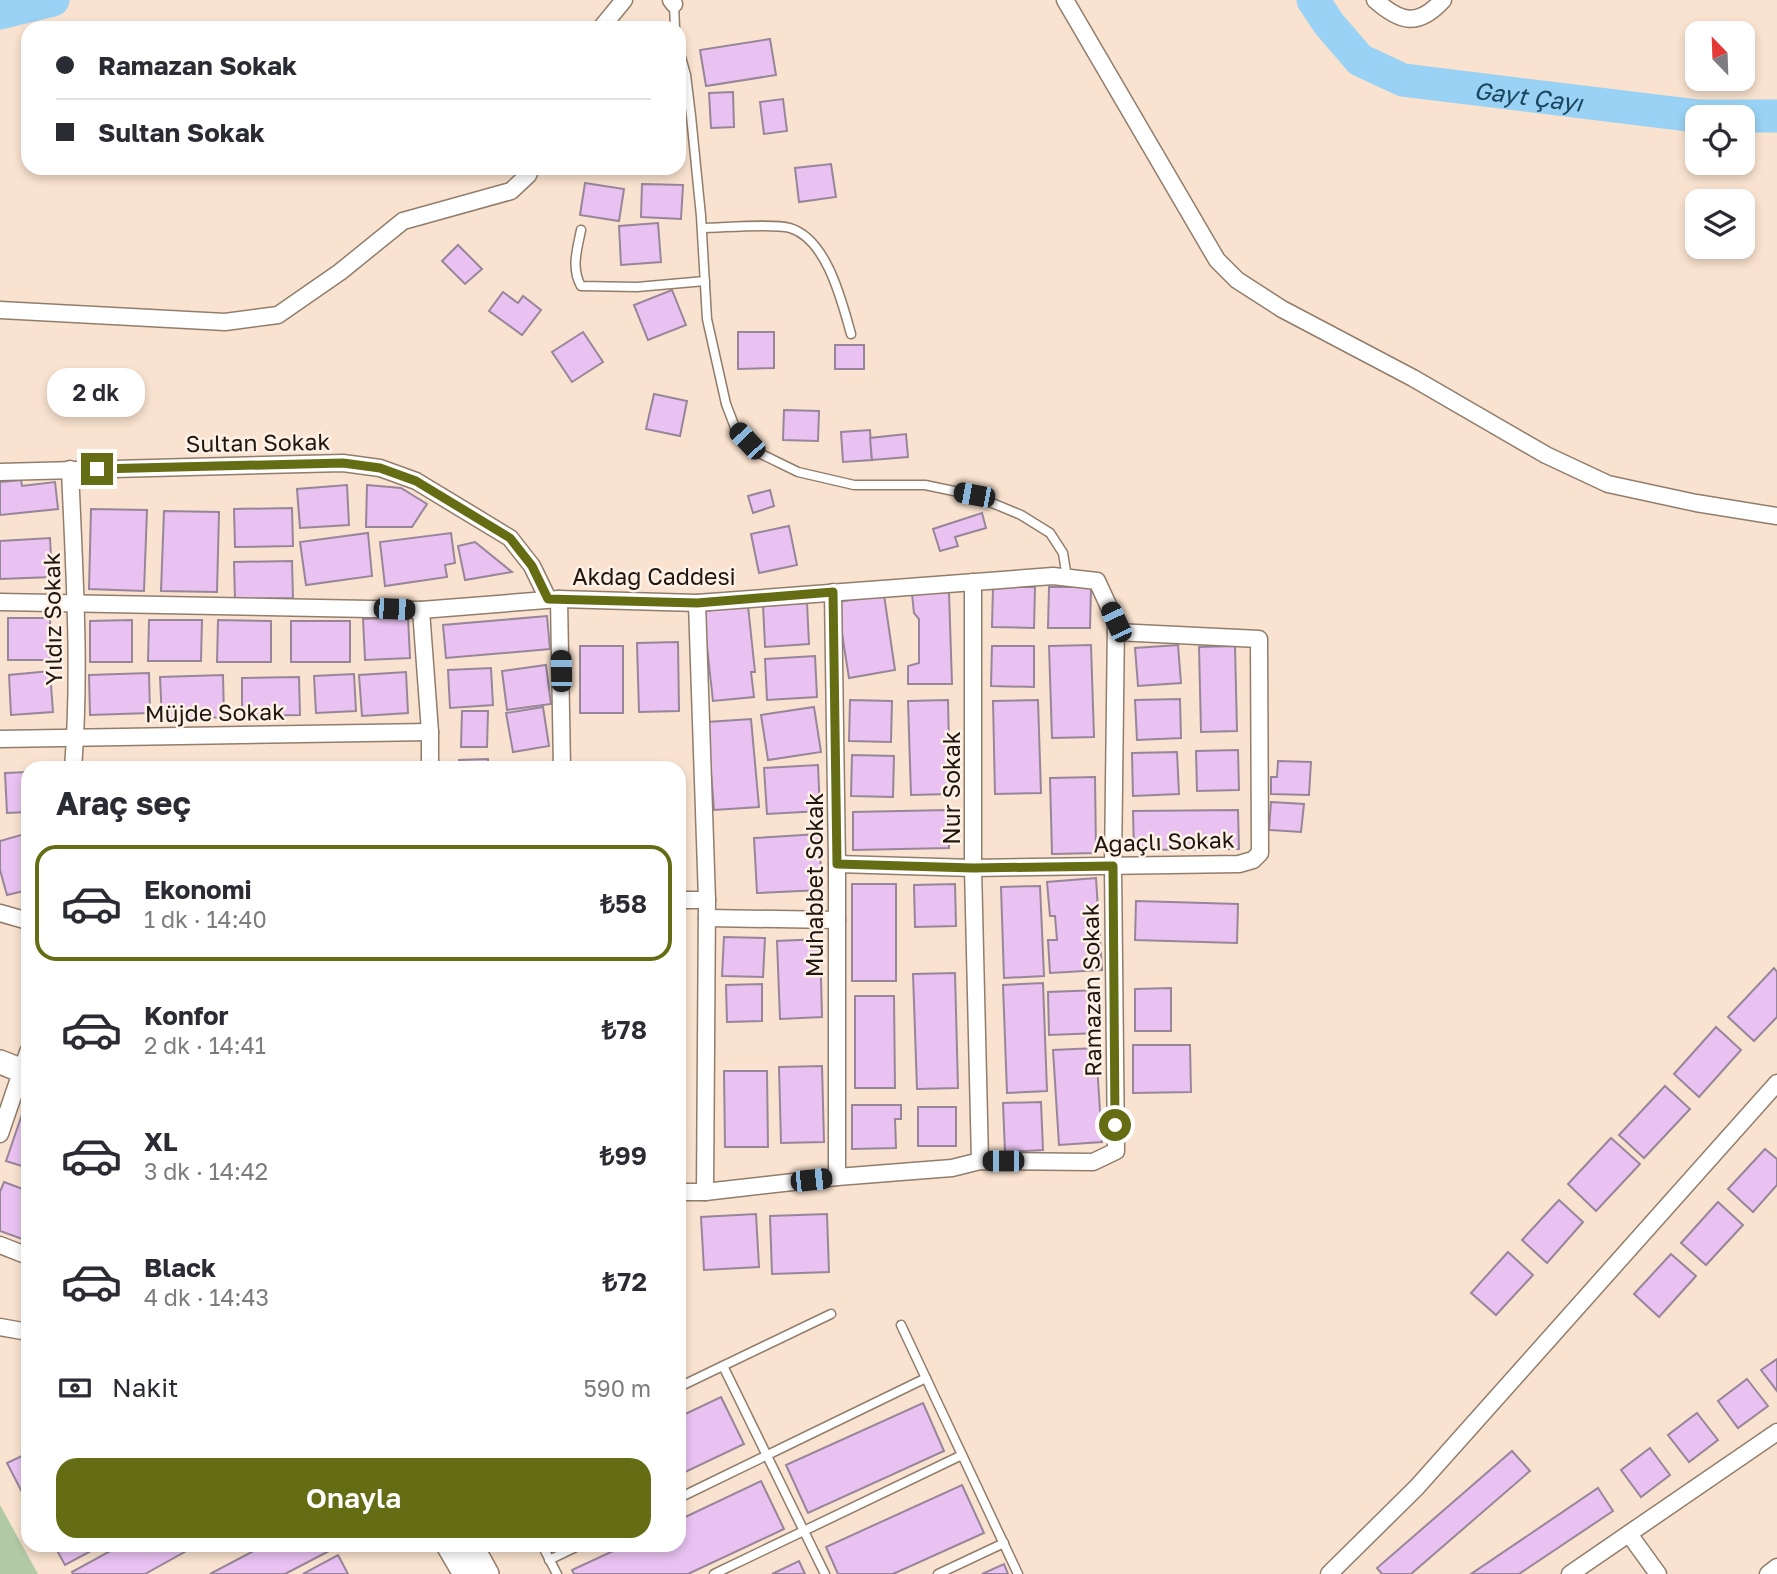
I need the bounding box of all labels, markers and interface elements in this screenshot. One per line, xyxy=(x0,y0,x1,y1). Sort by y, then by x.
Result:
north arrow xyxy=(1685,21,1755,91)
map controls xyxy=(1685,21,1755,259)
text: Ramazan Sokak xyxy=(98,50,297,81)
water label: Gayt Çayı xyxy=(1472,74,1586,117)
button: locate xyxy=(1685,105,1755,175)
text: Sultan Sokak xyxy=(98,117,265,148)
button: layers xyxy=(1685,189,1755,259)
callout: 2 dk xyxy=(48,368,146,416)
text: 2 dk xyxy=(73,378,119,406)
car xyxy=(725,418,770,464)
street label: Sultan Sokak xyxy=(185,427,331,457)
route end xyxy=(81,453,113,485)
car xyxy=(952,481,997,509)
street label: Yıldız Sokak xyxy=(37,552,67,686)
street label: Akdağ Caddesi xyxy=(572,562,736,590)
car xyxy=(373,598,416,620)
car xyxy=(1098,599,1135,645)
car xyxy=(551,650,572,692)
street label: Müjde Sokak xyxy=(145,697,285,727)
street label: Nur Sokak xyxy=(937,731,965,845)
text: Araç seç xyxy=(56,784,191,822)
street label: Muhabbet Sokak xyxy=(800,793,828,977)
street label: Ağaçlı Sokak xyxy=(1093,825,1235,857)
icon: car xyxy=(60,872,123,935)
text: Ekonomi xyxy=(144,874,252,905)
text: ₺58 xyxy=(600,888,647,919)
street label: Ramazan Sokak xyxy=(1075,903,1107,1077)
text: 1 dk · 14:40 xyxy=(144,905,267,933)
icon: car xyxy=(60,998,123,1061)
text: Konfor xyxy=(144,1000,229,1031)
text: ₺78 xyxy=(602,1014,647,1045)
text: 2 dk · 14:41 xyxy=(144,1031,266,1059)
route start xyxy=(1099,1109,1131,1141)
icon: car xyxy=(60,1124,123,1187)
text: XL xyxy=(144,1126,178,1157)
text: ₺99 xyxy=(600,1140,647,1171)
car xyxy=(983,1151,1025,1172)
text: 3 dk · 14:42 xyxy=(144,1157,268,1185)
car xyxy=(790,1167,833,1193)
icon: car xyxy=(60,1250,123,1313)
text: Black xyxy=(144,1252,216,1283)
text: ₺72 xyxy=(603,1266,647,1297)
text: 4 dk · 14:43 xyxy=(144,1283,269,1311)
icon: cash xyxy=(56,1369,94,1407)
text: Nakit xyxy=(112,1372,179,1403)
text: 590 m xyxy=(583,1374,651,1402)
button: Onayla xyxy=(56,1458,651,1538)

